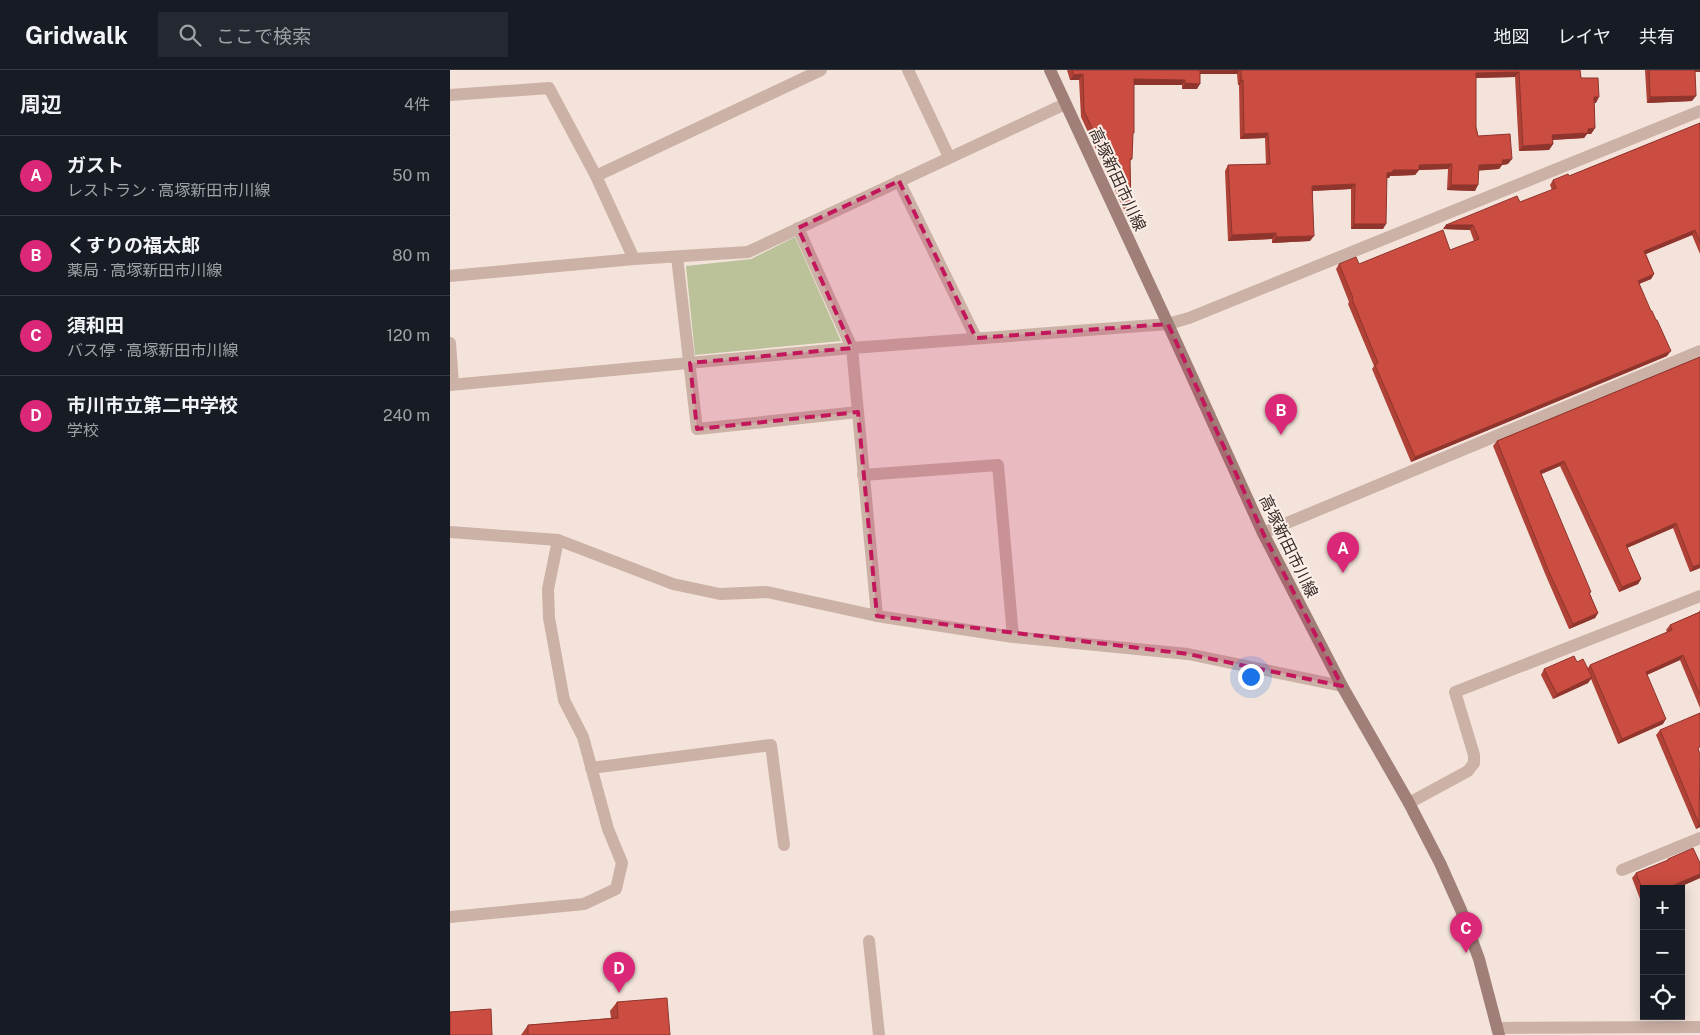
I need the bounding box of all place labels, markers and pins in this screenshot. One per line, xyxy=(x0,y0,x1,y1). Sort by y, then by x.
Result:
pin: B xyxy=(1265,394,1297,435)
pin: A xyxy=(1327,532,1359,573)
pin: C xyxy=(1450,912,1482,953)
pin: D xyxy=(603,952,635,993)

